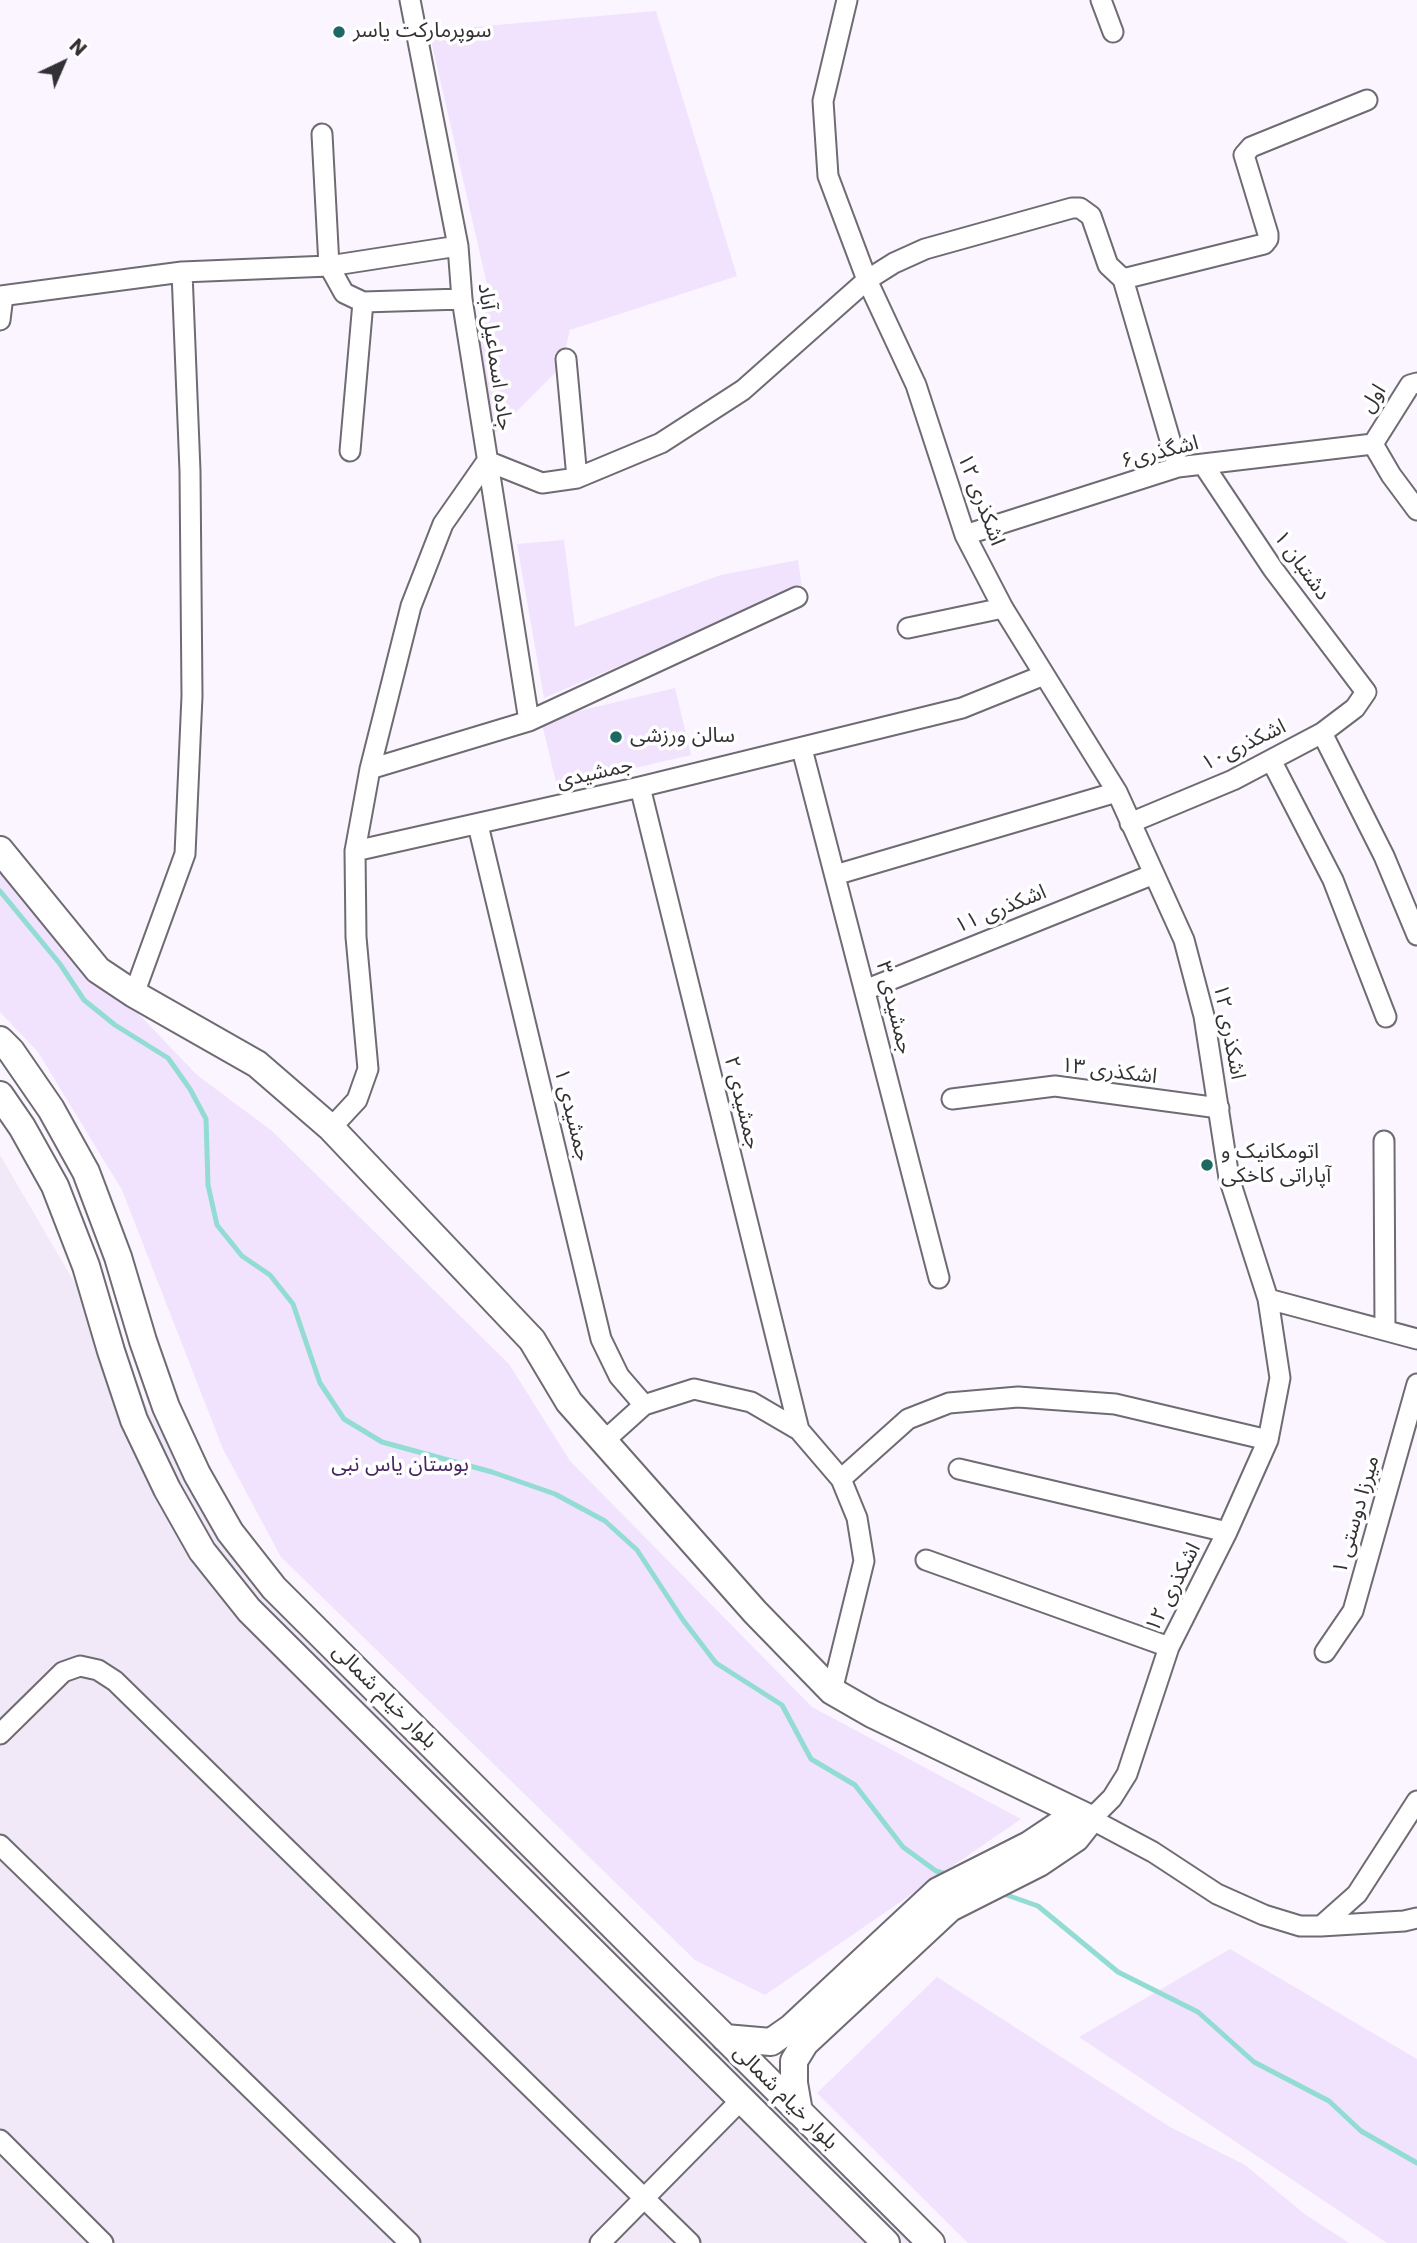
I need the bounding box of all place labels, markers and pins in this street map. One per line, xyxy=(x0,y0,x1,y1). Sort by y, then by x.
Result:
place label: سوپرمارکت یاسر xyxy=(353,19,492,45)
marker: سوپرمارکت یاسر xyxy=(331,24,347,40)
place label: سالن ورزشی xyxy=(630,724,735,750)
marker: سالن ورزشی xyxy=(608,729,624,745)
place label: اتومکانیک و آپاراتی کاخکی xyxy=(1221,1140,1331,1190)
marker: اتومکانیک و آپاراتی کاخکی xyxy=(1199,1157,1215,1173)

